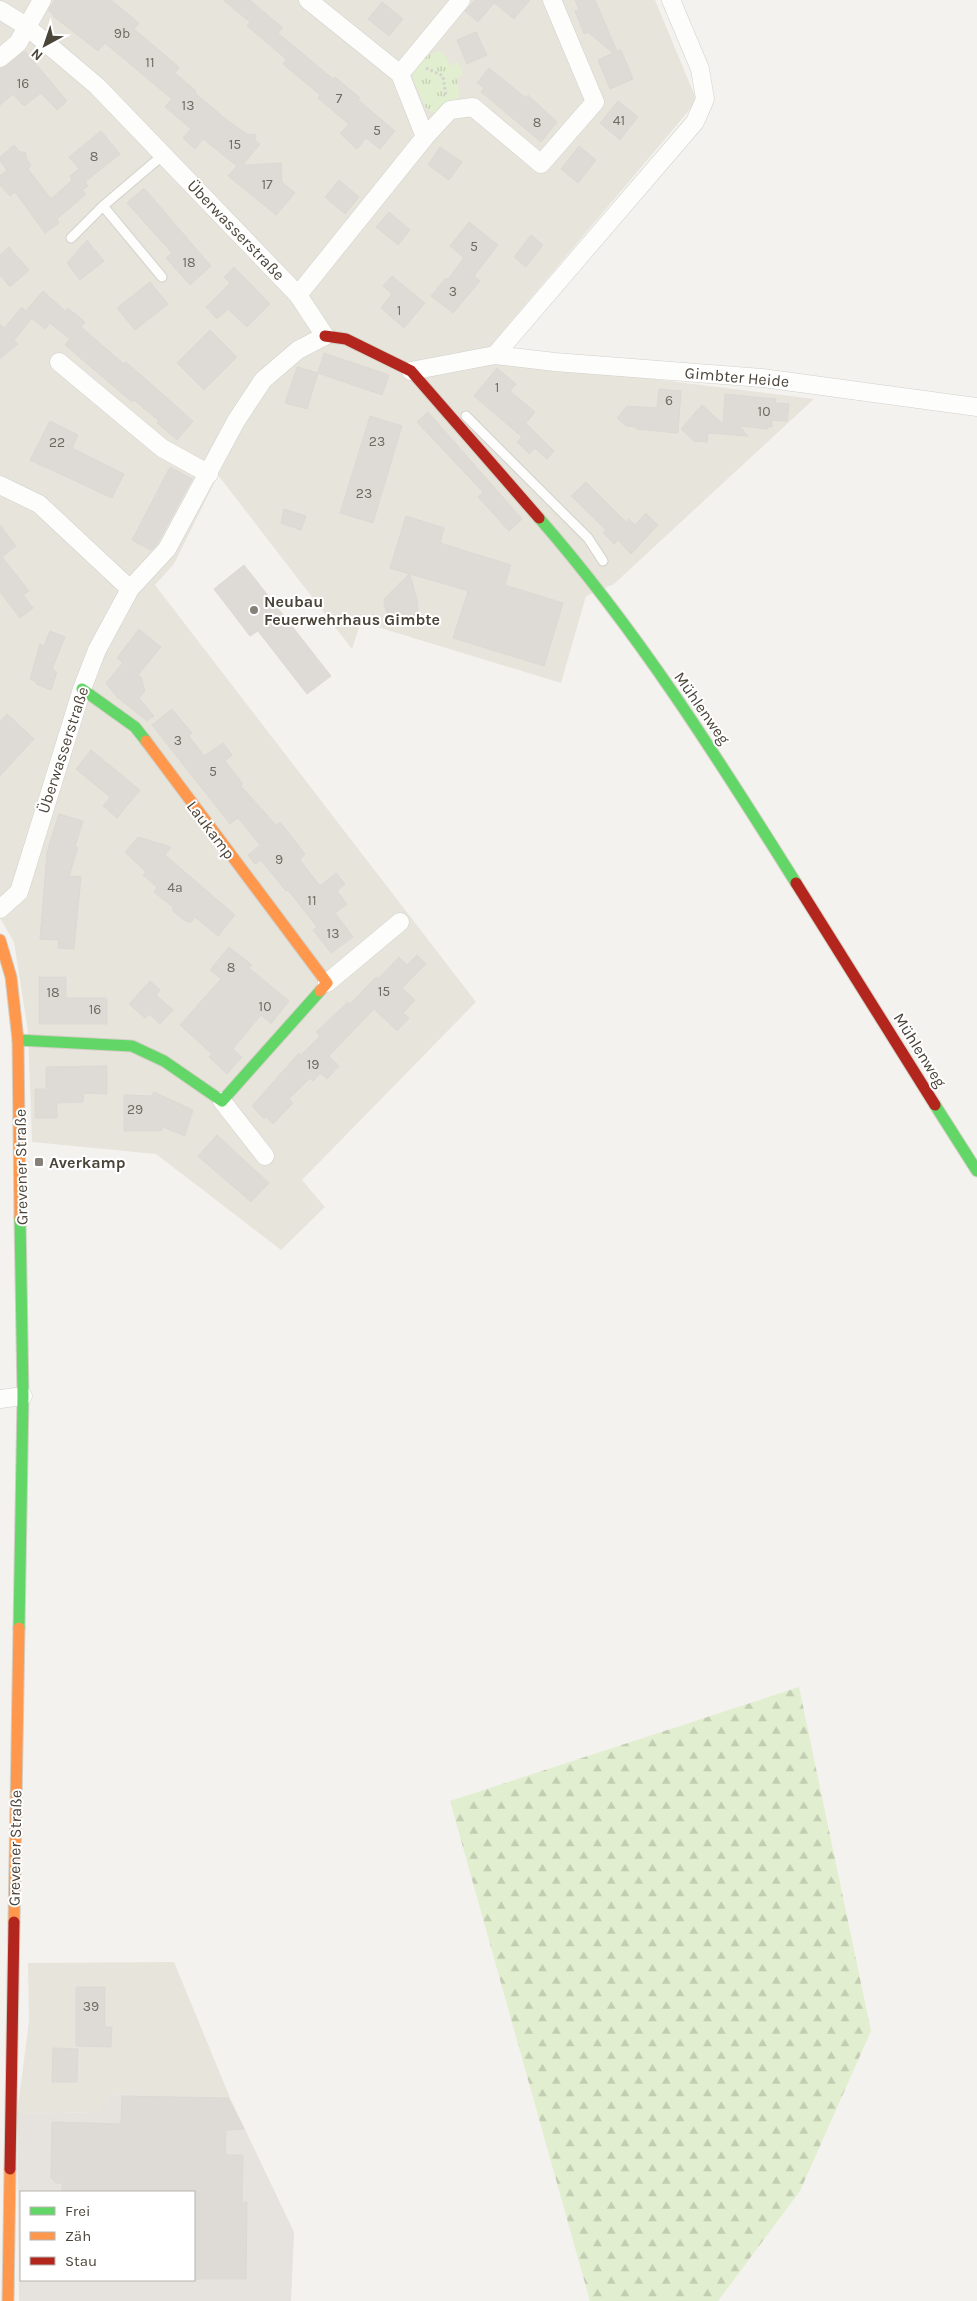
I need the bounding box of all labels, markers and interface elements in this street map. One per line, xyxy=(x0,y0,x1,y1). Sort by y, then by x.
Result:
north arrow xyxy=(20,20,70,70)
house number: 9b xyxy=(114,25,130,42)
text: N xyxy=(28,45,46,64)
house number: 11 xyxy=(145,54,155,71)
house number: 16 xyxy=(17,75,29,92)
house number: 7 xyxy=(336,90,343,107)
house number: 13 xyxy=(182,97,194,114)
house number: 41 xyxy=(613,112,625,129)
house number: 8 xyxy=(533,114,541,131)
house number: 5 xyxy=(373,122,381,139)
house number: 15 xyxy=(229,136,241,153)
house number: 8 xyxy=(90,148,98,165)
street label: Überwasserstraße xyxy=(183,176,289,284)
house number: 17 xyxy=(261,176,273,193)
house number: 5 xyxy=(470,238,478,255)
house number: 18 xyxy=(182,254,196,271)
house number: 3 xyxy=(449,283,457,300)
house number: 1 xyxy=(397,302,401,319)
street label: Gimbter Heide xyxy=(684,363,790,391)
house number: 1 xyxy=(495,379,499,396)
house number: 6 xyxy=(665,392,673,409)
house number: 10 xyxy=(758,403,770,420)
house number: 23 xyxy=(369,433,385,450)
house number: 22 xyxy=(49,434,65,451)
house number: 23 xyxy=(356,485,372,502)
place label: Neubau Feuerwehrhaus Gimbte xyxy=(264,592,440,629)
marker: Neubau Feuerwehrhaus Gimbte xyxy=(248,604,260,616)
street label: Mühlenweg xyxy=(670,668,734,748)
street label: Überwasserstraße xyxy=(34,684,92,816)
house number: 3 xyxy=(174,732,182,749)
house number: 5 xyxy=(209,763,217,780)
street label: Laukamp xyxy=(183,797,239,863)
house number: 9 xyxy=(275,851,283,868)
house number: 4a xyxy=(167,879,183,896)
house number: 11 xyxy=(307,892,317,909)
house number: 13 xyxy=(327,925,339,942)
house number: 8 xyxy=(227,959,235,976)
house number: 15 xyxy=(378,983,390,1000)
house number: 18 xyxy=(46,984,60,1001)
house number: 10 xyxy=(259,998,271,1015)
house number: 16 xyxy=(89,1001,101,1018)
street label: Mühlenweg xyxy=(890,1009,950,1091)
house number: 19 xyxy=(307,1056,319,1073)
house number: 29 xyxy=(127,1101,143,1118)
street label: Grevener Straße xyxy=(10,1109,32,1225)
place label: Averkamp xyxy=(49,1153,126,1172)
marker: Averkamp xyxy=(33,1156,45,1168)
street label: Grevener Straße xyxy=(4,1790,26,1906)
house number: 39 xyxy=(83,1998,99,2015)
legend xyxy=(20,2191,195,2281)
text: Frei xyxy=(65,2202,90,2220)
text: Zäh xyxy=(65,2227,91,2245)
text: Stau xyxy=(65,2252,97,2270)

